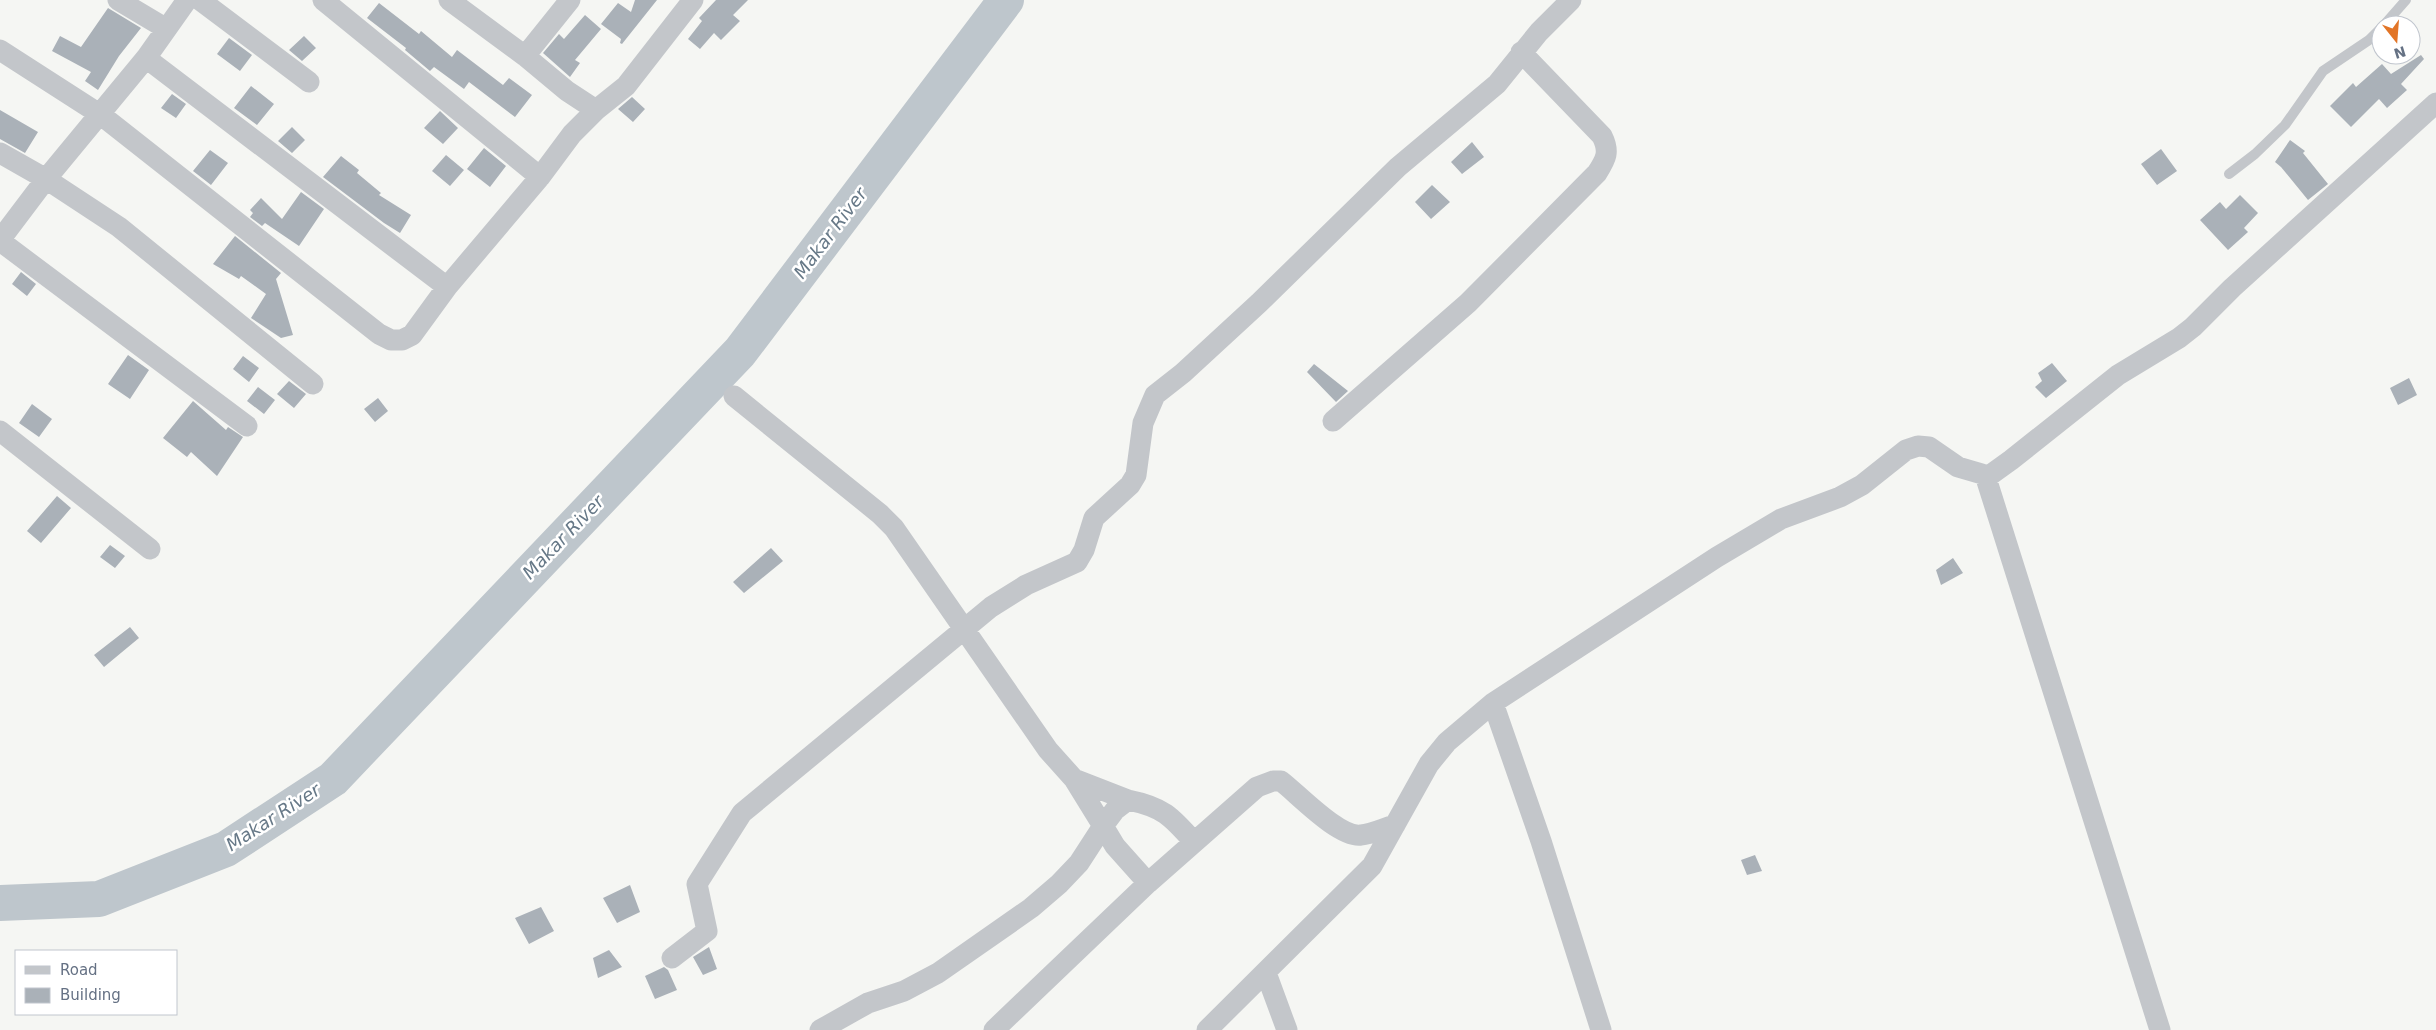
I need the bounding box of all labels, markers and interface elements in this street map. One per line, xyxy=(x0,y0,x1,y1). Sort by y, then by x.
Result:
north arrow xyxy=(2371,15,2421,65)
text: N xyxy=(2392,43,2408,62)
water label: Makar River xyxy=(789,182,872,282)
water label: Makar River xyxy=(518,490,609,583)
water label: Makar River xyxy=(222,778,325,855)
legend xyxy=(15,950,178,1015)
text: Road xyxy=(60,961,98,979)
text: Building xyxy=(60,986,121,1004)

